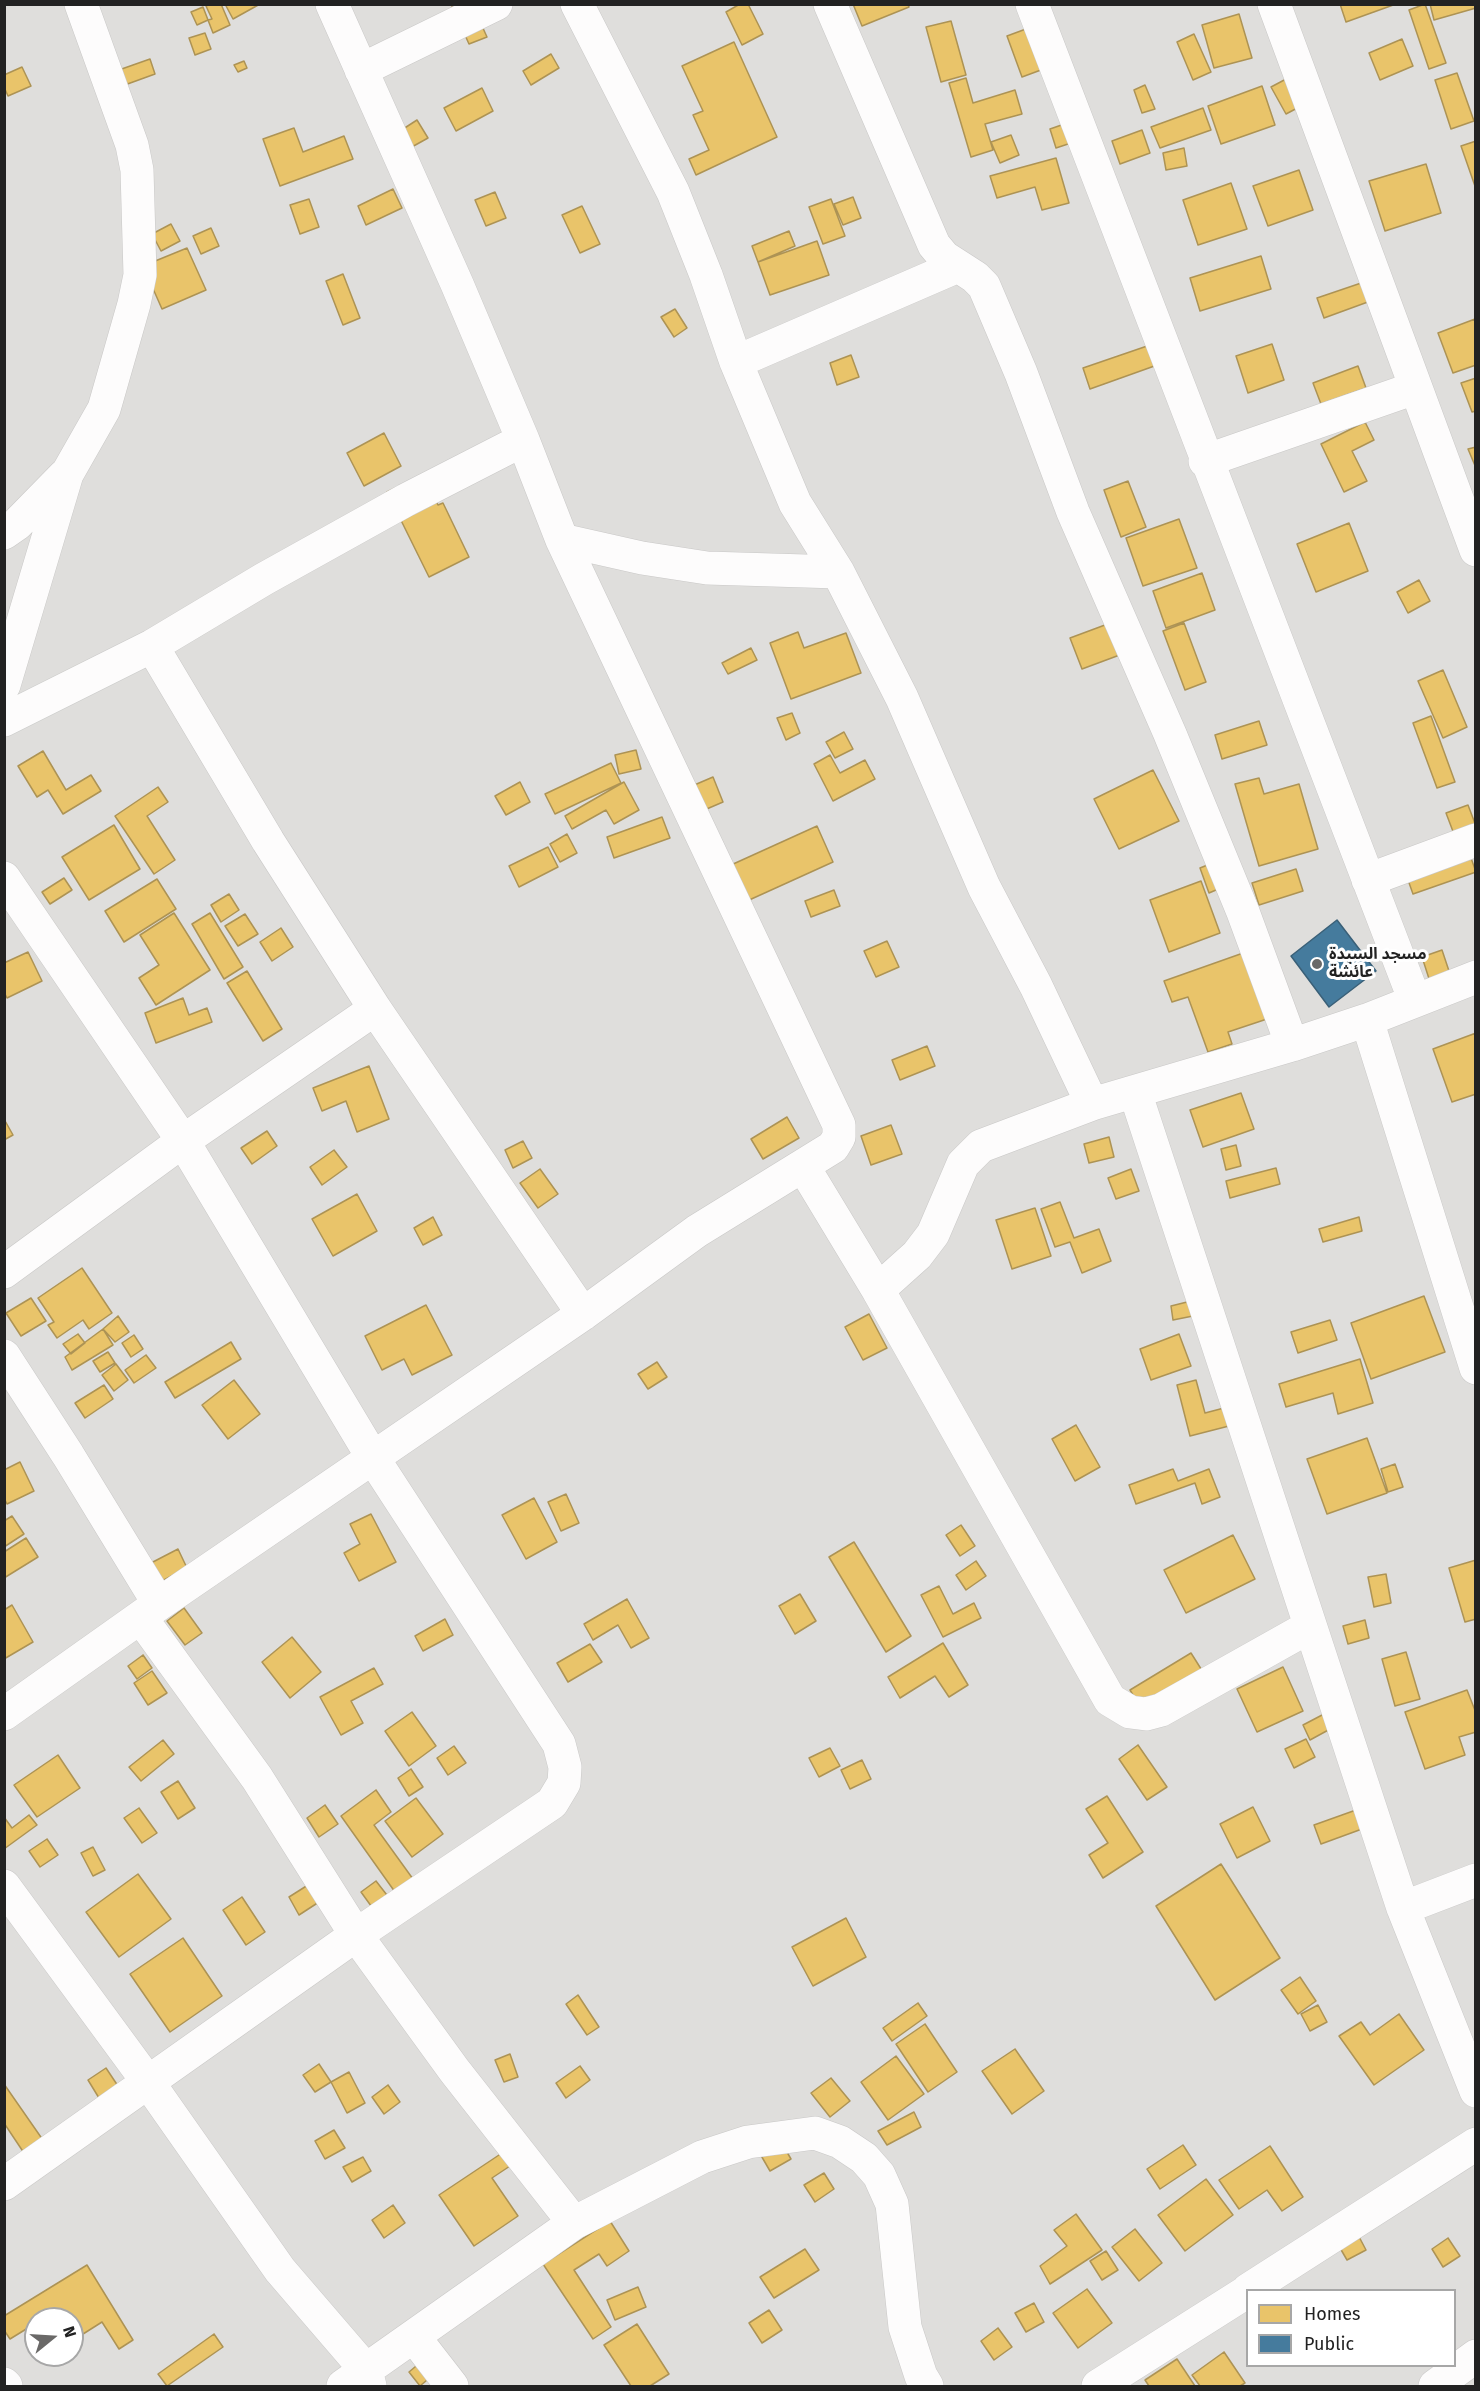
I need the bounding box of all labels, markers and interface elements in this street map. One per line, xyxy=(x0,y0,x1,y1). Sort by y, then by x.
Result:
place label: مسجد السيدة عائشة xyxy=(1329,945,1427,983)
marker: مسجد السيدة عائشة xyxy=(1310,957,1324,971)
legend xyxy=(1246,2289,1456,2367)
text: Homes xyxy=(1304,2303,1360,2325)
north arrow xyxy=(24,2307,84,2367)
text: N xyxy=(59,2324,80,2340)
text: Public xyxy=(1304,2333,1354,2355)

